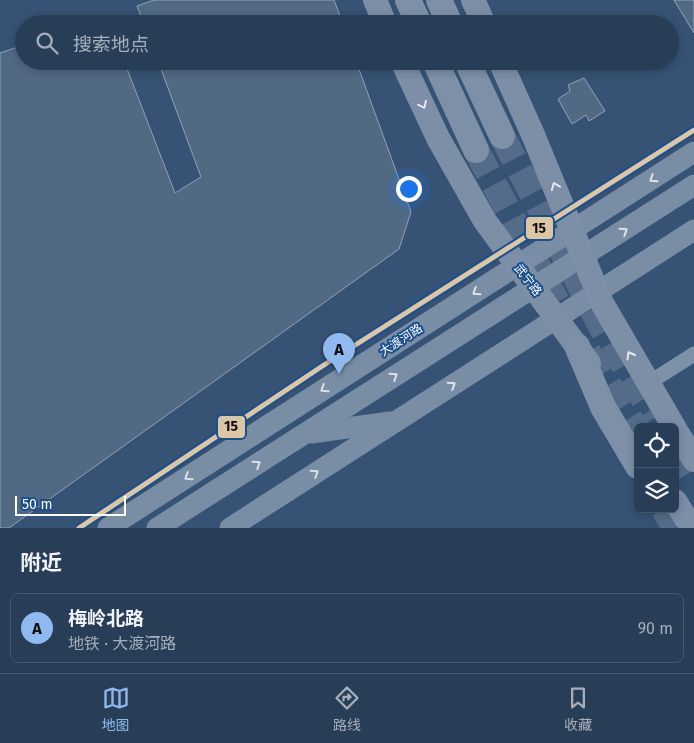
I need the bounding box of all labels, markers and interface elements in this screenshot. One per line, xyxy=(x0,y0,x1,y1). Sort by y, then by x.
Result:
search box xyxy=(15,15,679,70)
icon: search xyxy=(33,29,61,57)
text: 搜索地点 xyxy=(73,33,149,56)
one-way arrow xyxy=(417,100,427,109)
one-way arrow xyxy=(649,173,659,182)
your location xyxy=(396,176,422,202)
one-way arrow xyxy=(550,182,561,191)
line badge: 15 xyxy=(525,216,554,240)
text: 15 xyxy=(532,220,546,237)
one-way arrow xyxy=(618,227,627,237)
street label: 武宁路 xyxy=(511,262,545,298)
one-way arrow xyxy=(472,285,481,295)
street label: 大渡河路 xyxy=(377,321,425,359)
pin: A xyxy=(323,333,355,374)
one-way arrow xyxy=(627,351,637,360)
one-way arrow xyxy=(389,373,398,383)
one-way arrow xyxy=(447,382,456,392)
one-way arrow xyxy=(321,383,330,392)
line badge: 15 xyxy=(217,415,246,439)
text: 15 xyxy=(224,418,238,435)
map controls xyxy=(634,423,679,513)
button: locate xyxy=(634,423,679,468)
one-way arrow xyxy=(252,461,261,470)
button: layers xyxy=(634,468,679,513)
one-way arrow xyxy=(310,470,319,480)
one-way arrow xyxy=(184,471,193,480)
scale bar xyxy=(15,493,126,516)
text: 50 m xyxy=(22,496,53,513)
text: 附近 xyxy=(20,550,62,576)
text: 梅岭北路 xyxy=(68,607,144,630)
text: A xyxy=(32,619,42,638)
text: 90 m xyxy=(638,619,673,638)
text: 地铁 · 大渡河路 xyxy=(68,634,176,653)
tab: 地图 xyxy=(102,684,130,734)
tab: 路线 xyxy=(333,684,361,734)
tab: 收藏 xyxy=(564,684,592,734)

